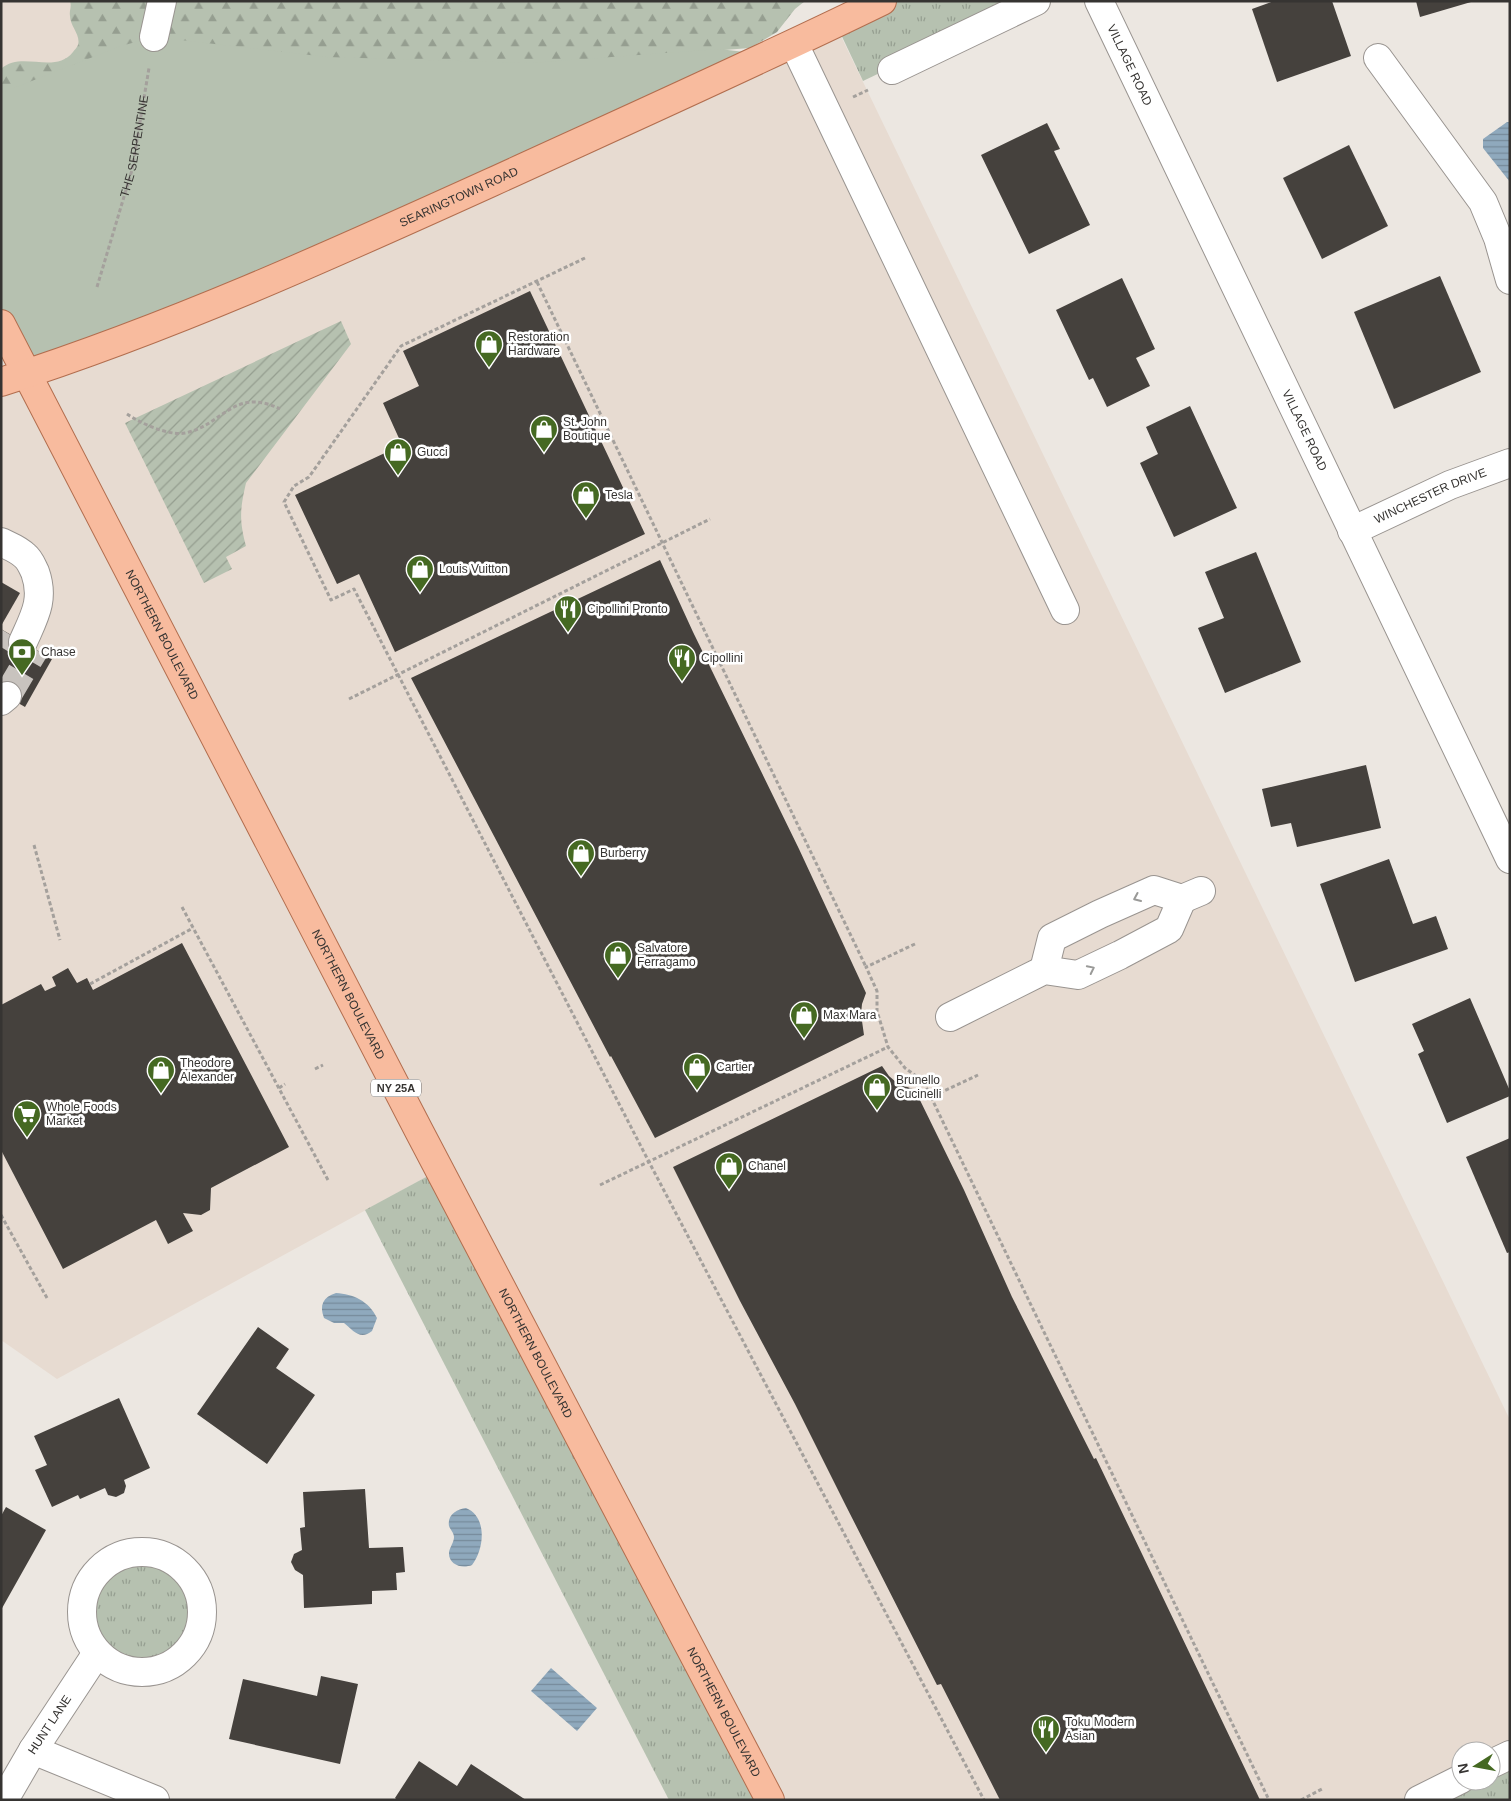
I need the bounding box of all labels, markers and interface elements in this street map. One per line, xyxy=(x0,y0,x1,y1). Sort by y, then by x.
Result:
street label: VILLAGE ROAD xyxy=(1104,22,1155,108)
street label: THE SERPENTINE xyxy=(117,94,151,199)
street label: SEARINGTOWN ROAD xyxy=(397,164,521,230)
shop icon: Restoration Hardware xyxy=(474,329,504,368)
place label: Restoration Hardware xyxy=(508,330,569,358)
street label: VILLAGE ROAD xyxy=(1279,388,1330,473)
shop icon: St. John Boutique xyxy=(529,414,559,453)
place label: St. John Boutique xyxy=(563,415,611,443)
shop icon: Gucci xyxy=(383,437,413,476)
place label: Gucci xyxy=(417,445,448,459)
street label: WINCHESTER DRIVE xyxy=(1372,465,1488,526)
shop icon: Tesla xyxy=(571,480,601,519)
place label: Tesla xyxy=(605,488,633,502)
shop icon: Louis Vuitton xyxy=(405,554,435,593)
place label: Louis Vuitton xyxy=(439,562,508,576)
street label: NORTHERN BOULEVARD xyxy=(123,567,202,702)
restaurant icon: Cipollini Pronto xyxy=(553,594,583,633)
place label: Cipollini Pronto xyxy=(587,602,668,616)
bank icon: Chase xyxy=(7,637,37,676)
restaurant icon: Cipollini xyxy=(667,643,697,682)
place label: Chase xyxy=(41,645,76,659)
place label: Cipollini xyxy=(701,651,743,665)
shop icon: Burberry xyxy=(566,838,596,877)
place label: Burberry xyxy=(600,846,646,860)
one-way arrow xyxy=(1133,891,1142,902)
street label: NORTHERN BOULEVARD xyxy=(309,927,388,1062)
shop icon: Salvatore Ferragamo xyxy=(603,940,633,979)
place label: Salvatore Ferragamo xyxy=(637,941,696,969)
one-way arrow xyxy=(1085,965,1094,975)
shop icon: Max Mara xyxy=(789,1000,819,1039)
place label: Max Mara xyxy=(823,1008,877,1022)
shop icon: Cartier xyxy=(682,1052,712,1091)
shop icon: Theodore Alexander xyxy=(146,1055,176,1094)
place label: Theodore Alexander xyxy=(180,1056,234,1084)
place label: Cartier xyxy=(716,1060,752,1074)
shop icon: Brunello Cucinelli xyxy=(862,1072,892,1111)
place label: Brunello Cucinelli xyxy=(896,1073,941,1101)
road number: NY 25A xyxy=(371,1080,421,1096)
supermarket icon: Whole Foods Market xyxy=(12,1099,42,1138)
place label: Whole Foods Market xyxy=(46,1100,117,1128)
shop icon: Chanel xyxy=(714,1151,744,1190)
place label: Chanel xyxy=(748,1159,786,1173)
street label: NORTHERN BOULEVARD xyxy=(496,1286,576,1421)
street label: NORTHERN BOULEVARD xyxy=(684,1645,764,1780)
street label: HUNT LANE xyxy=(25,1693,74,1757)
restaurant icon: Toku Modern Asian xyxy=(1031,1714,1061,1753)
place label: Toku Modern Asian xyxy=(1065,1715,1134,1743)
north arrow xyxy=(1451,1741,1501,1791)
text: N xyxy=(1454,1762,1472,1775)

